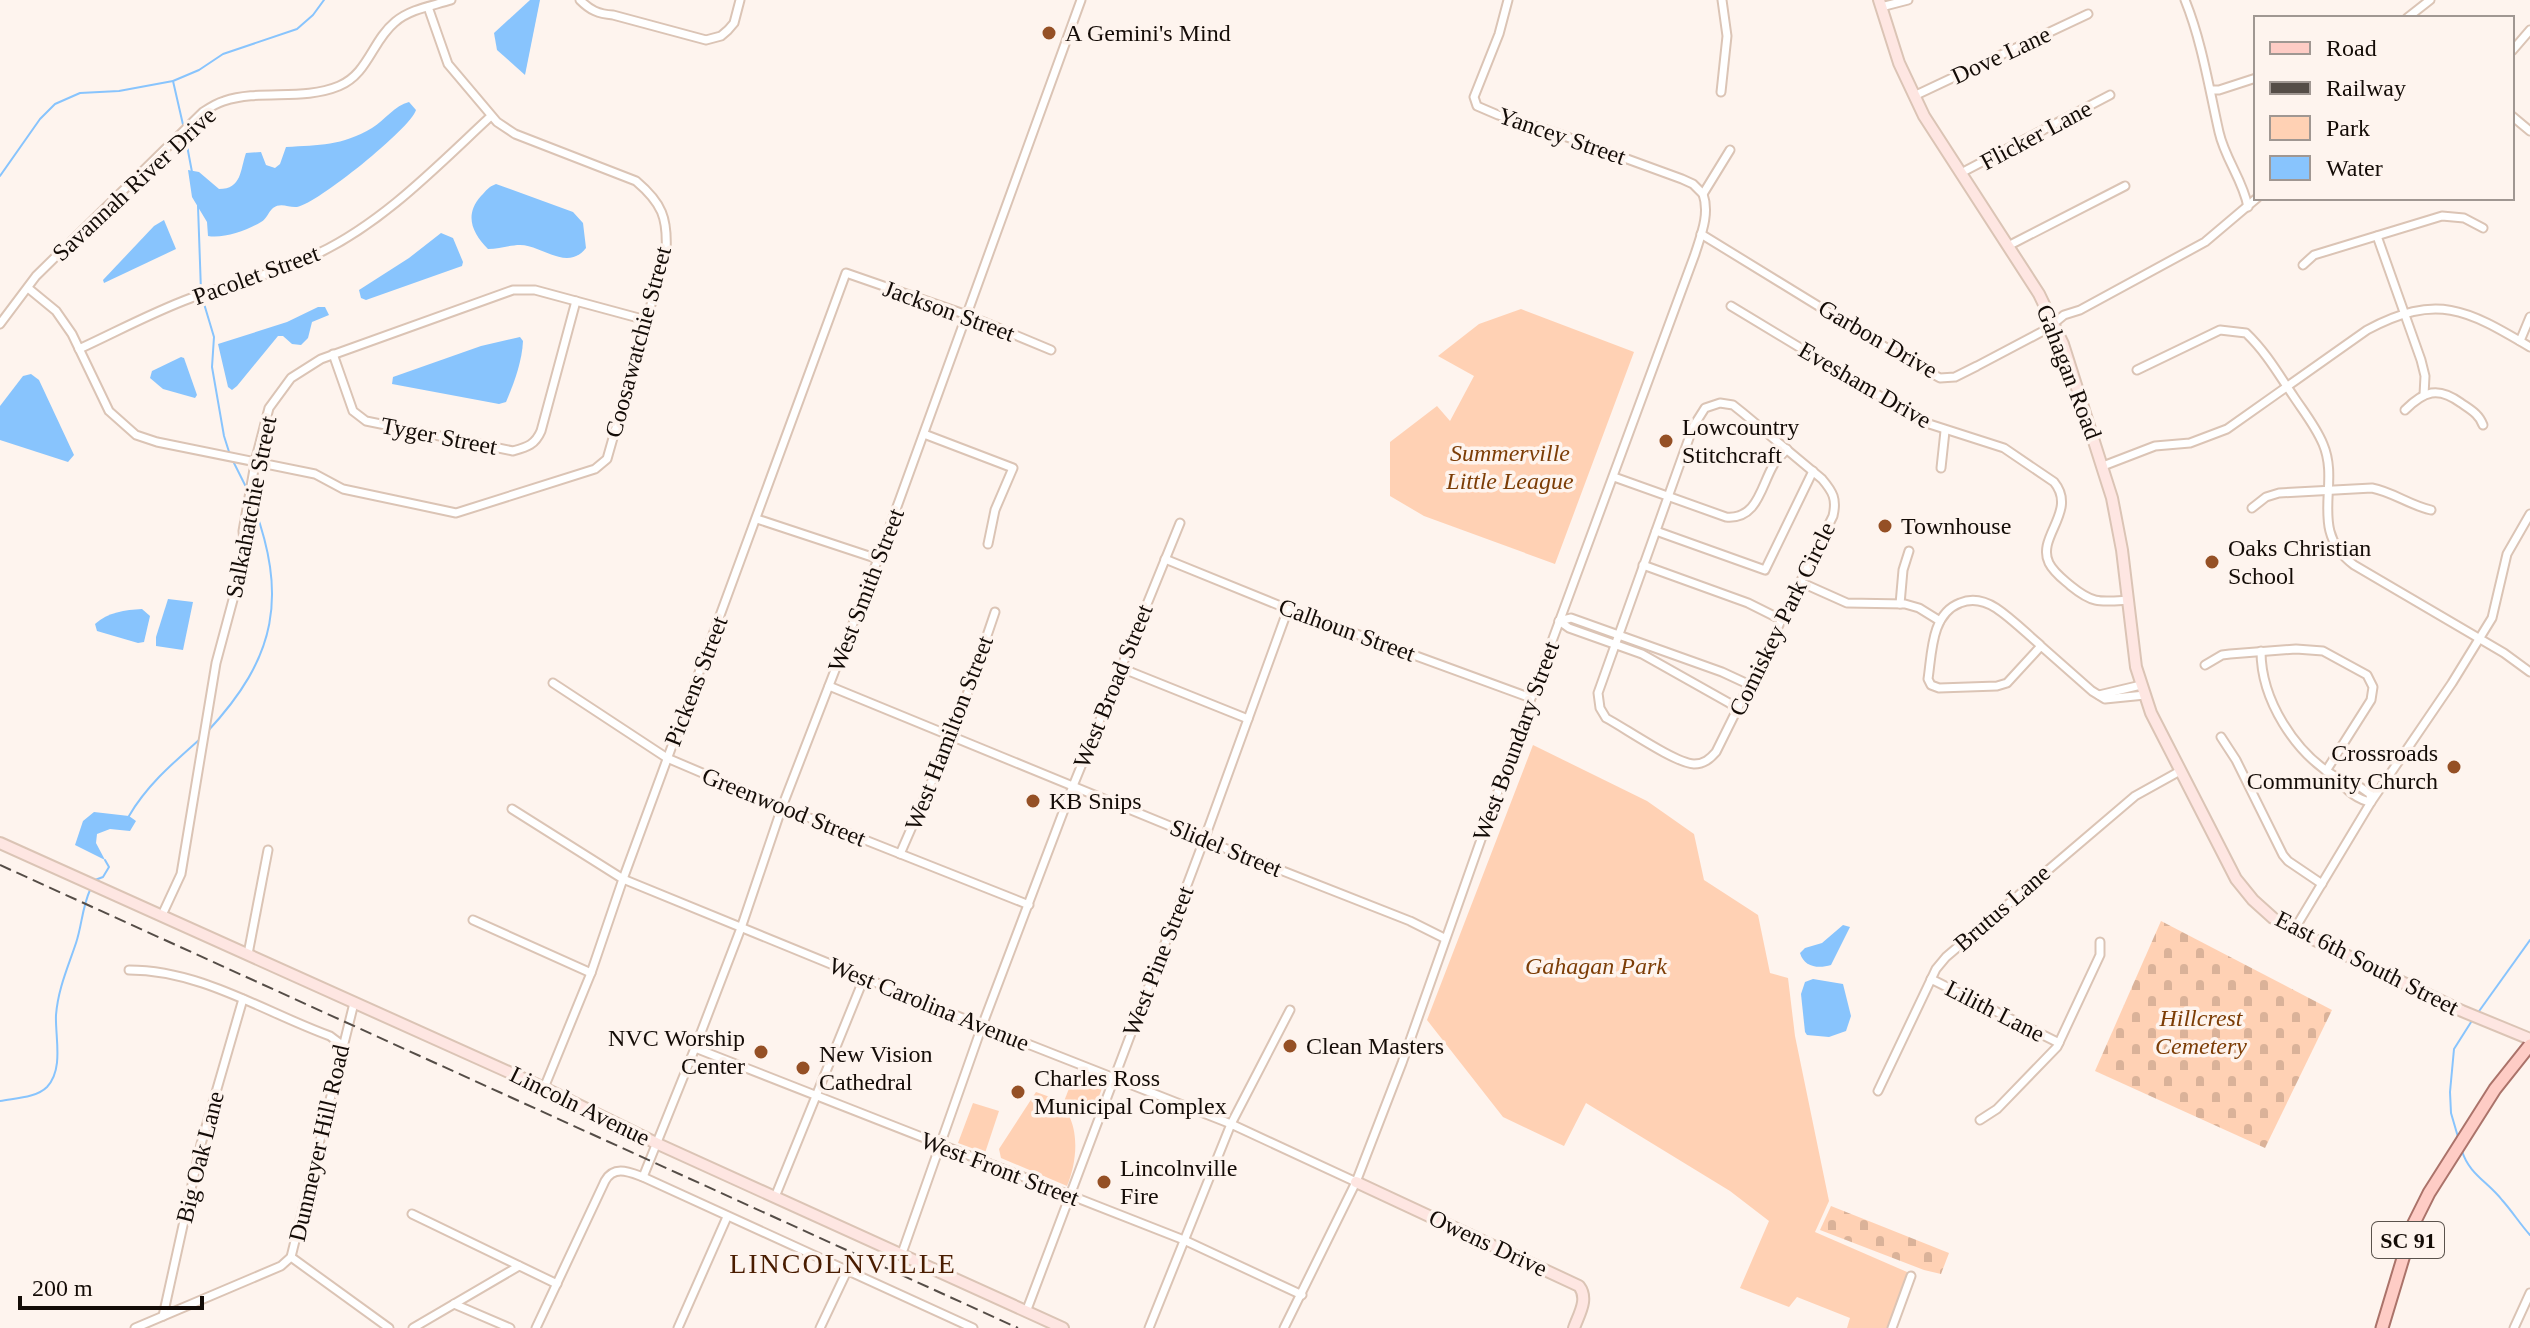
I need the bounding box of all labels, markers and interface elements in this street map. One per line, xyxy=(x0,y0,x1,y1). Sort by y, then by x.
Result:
legend xyxy=(2254,16,2514,200)
place label: A Gemini's Mind xyxy=(1065,20,1231,46)
street label: Dove Lane xyxy=(1947,21,2055,89)
marker: A Gemini's Mind xyxy=(1040,24,1058,42)
text: Road xyxy=(2326,35,2377,61)
text: Railway xyxy=(2326,75,2406,101)
street label: Flicker Lane xyxy=(1976,95,2096,175)
street label: Savannah River Drive xyxy=(47,102,221,266)
street label: Yancey Street xyxy=(1495,102,1629,170)
text: Park xyxy=(2326,115,2370,141)
text: Water xyxy=(2326,155,2383,181)
street label: Pacolet Street xyxy=(189,240,323,310)
street label: Coosawatchie Street xyxy=(600,243,676,440)
street label: Jackson Street xyxy=(880,275,1019,347)
street label: Garbon Drive xyxy=(1814,295,1942,383)
street label: Gahagan Road xyxy=(2031,301,2107,443)
street label: Evesham Drive xyxy=(1794,337,1936,433)
street label: Tyger Street xyxy=(379,412,500,460)
street label: Salkahatchie Street xyxy=(221,414,281,600)
place label: Lowcountry Stitchcraft xyxy=(1682,414,1799,468)
marker: Lowcountry Stitchcraft xyxy=(1657,432,1675,450)
park label: Summerville Little League xyxy=(1445,440,1574,494)
street label: West Smith Street xyxy=(823,504,909,675)
place label: Townhouse xyxy=(1901,513,2011,539)
marker: Townhouse xyxy=(1876,517,1894,535)
street label: Comiskey Park Circle xyxy=(1724,518,1840,720)
place label: Oaks Christian School xyxy=(2228,535,2371,589)
marker: Oaks Christian School xyxy=(2203,553,2221,571)
street label: Calhoun Street xyxy=(1275,593,1419,667)
street label: West Broad Street xyxy=(1068,600,1158,772)
street label: Pickens Street xyxy=(659,612,733,749)
street label: West Hamilton Street xyxy=(900,632,998,834)
street label: West Boundary Street xyxy=(1468,638,1564,844)
place label: Crossroads Community Church xyxy=(2247,740,2438,794)
marker: Crossroads Community Church xyxy=(2445,758,2463,776)
street label: Greenwood Street xyxy=(698,762,870,852)
place label: KB Snips xyxy=(1049,788,1142,814)
marker: KB Snips xyxy=(1024,792,1042,810)
street label: Slidel Street xyxy=(1166,814,1286,882)
street label: Brutus Lane xyxy=(1949,859,2055,957)
street label: West Pine Street xyxy=(1118,882,1199,1039)
street label: East 6th South Street xyxy=(2271,906,2463,1021)
street label: West Carolina Avenue xyxy=(825,952,1033,1056)
park label: Gahagan Park xyxy=(1525,953,1667,979)
street label: Lilith Lane xyxy=(1941,975,2049,1047)
park label: Hillcrest Cemetery xyxy=(2155,1005,2247,1059)
place label: NVC Worship Center xyxy=(608,1025,745,1079)
place label: Clean Masters xyxy=(1306,1033,1444,1059)
marker: Clean Masters xyxy=(1281,1037,1299,1055)
place label: New Vision Cathedral xyxy=(819,1041,932,1095)
street label: Dunmeyer Hill Road xyxy=(284,1042,354,1244)
marker: NVC Worship Center xyxy=(752,1043,770,1061)
marker: New Vision Cathedral xyxy=(794,1059,812,1077)
street label: Lincoln Avenue xyxy=(506,1061,654,1151)
place label: Charles Ross Municipal Complex xyxy=(1034,1065,1227,1119)
marker: Charles Ross Municipal Complex xyxy=(1009,1083,1027,1101)
street label: Big Oak Lane xyxy=(171,1089,229,1225)
street label: West Front Street xyxy=(917,1127,1083,1211)
place label: Lincolnville Fire xyxy=(1120,1155,1237,1209)
marker: Lincolnville Fire xyxy=(1095,1173,1113,1191)
street label: Owens Drive xyxy=(1425,1204,1551,1282)
road number: SC 91 xyxy=(2372,1222,2444,1258)
district label: LINCOLNVILLE xyxy=(729,1248,957,1279)
scale bar xyxy=(20,1260,202,1310)
text: 200 m xyxy=(32,1275,93,1301)

